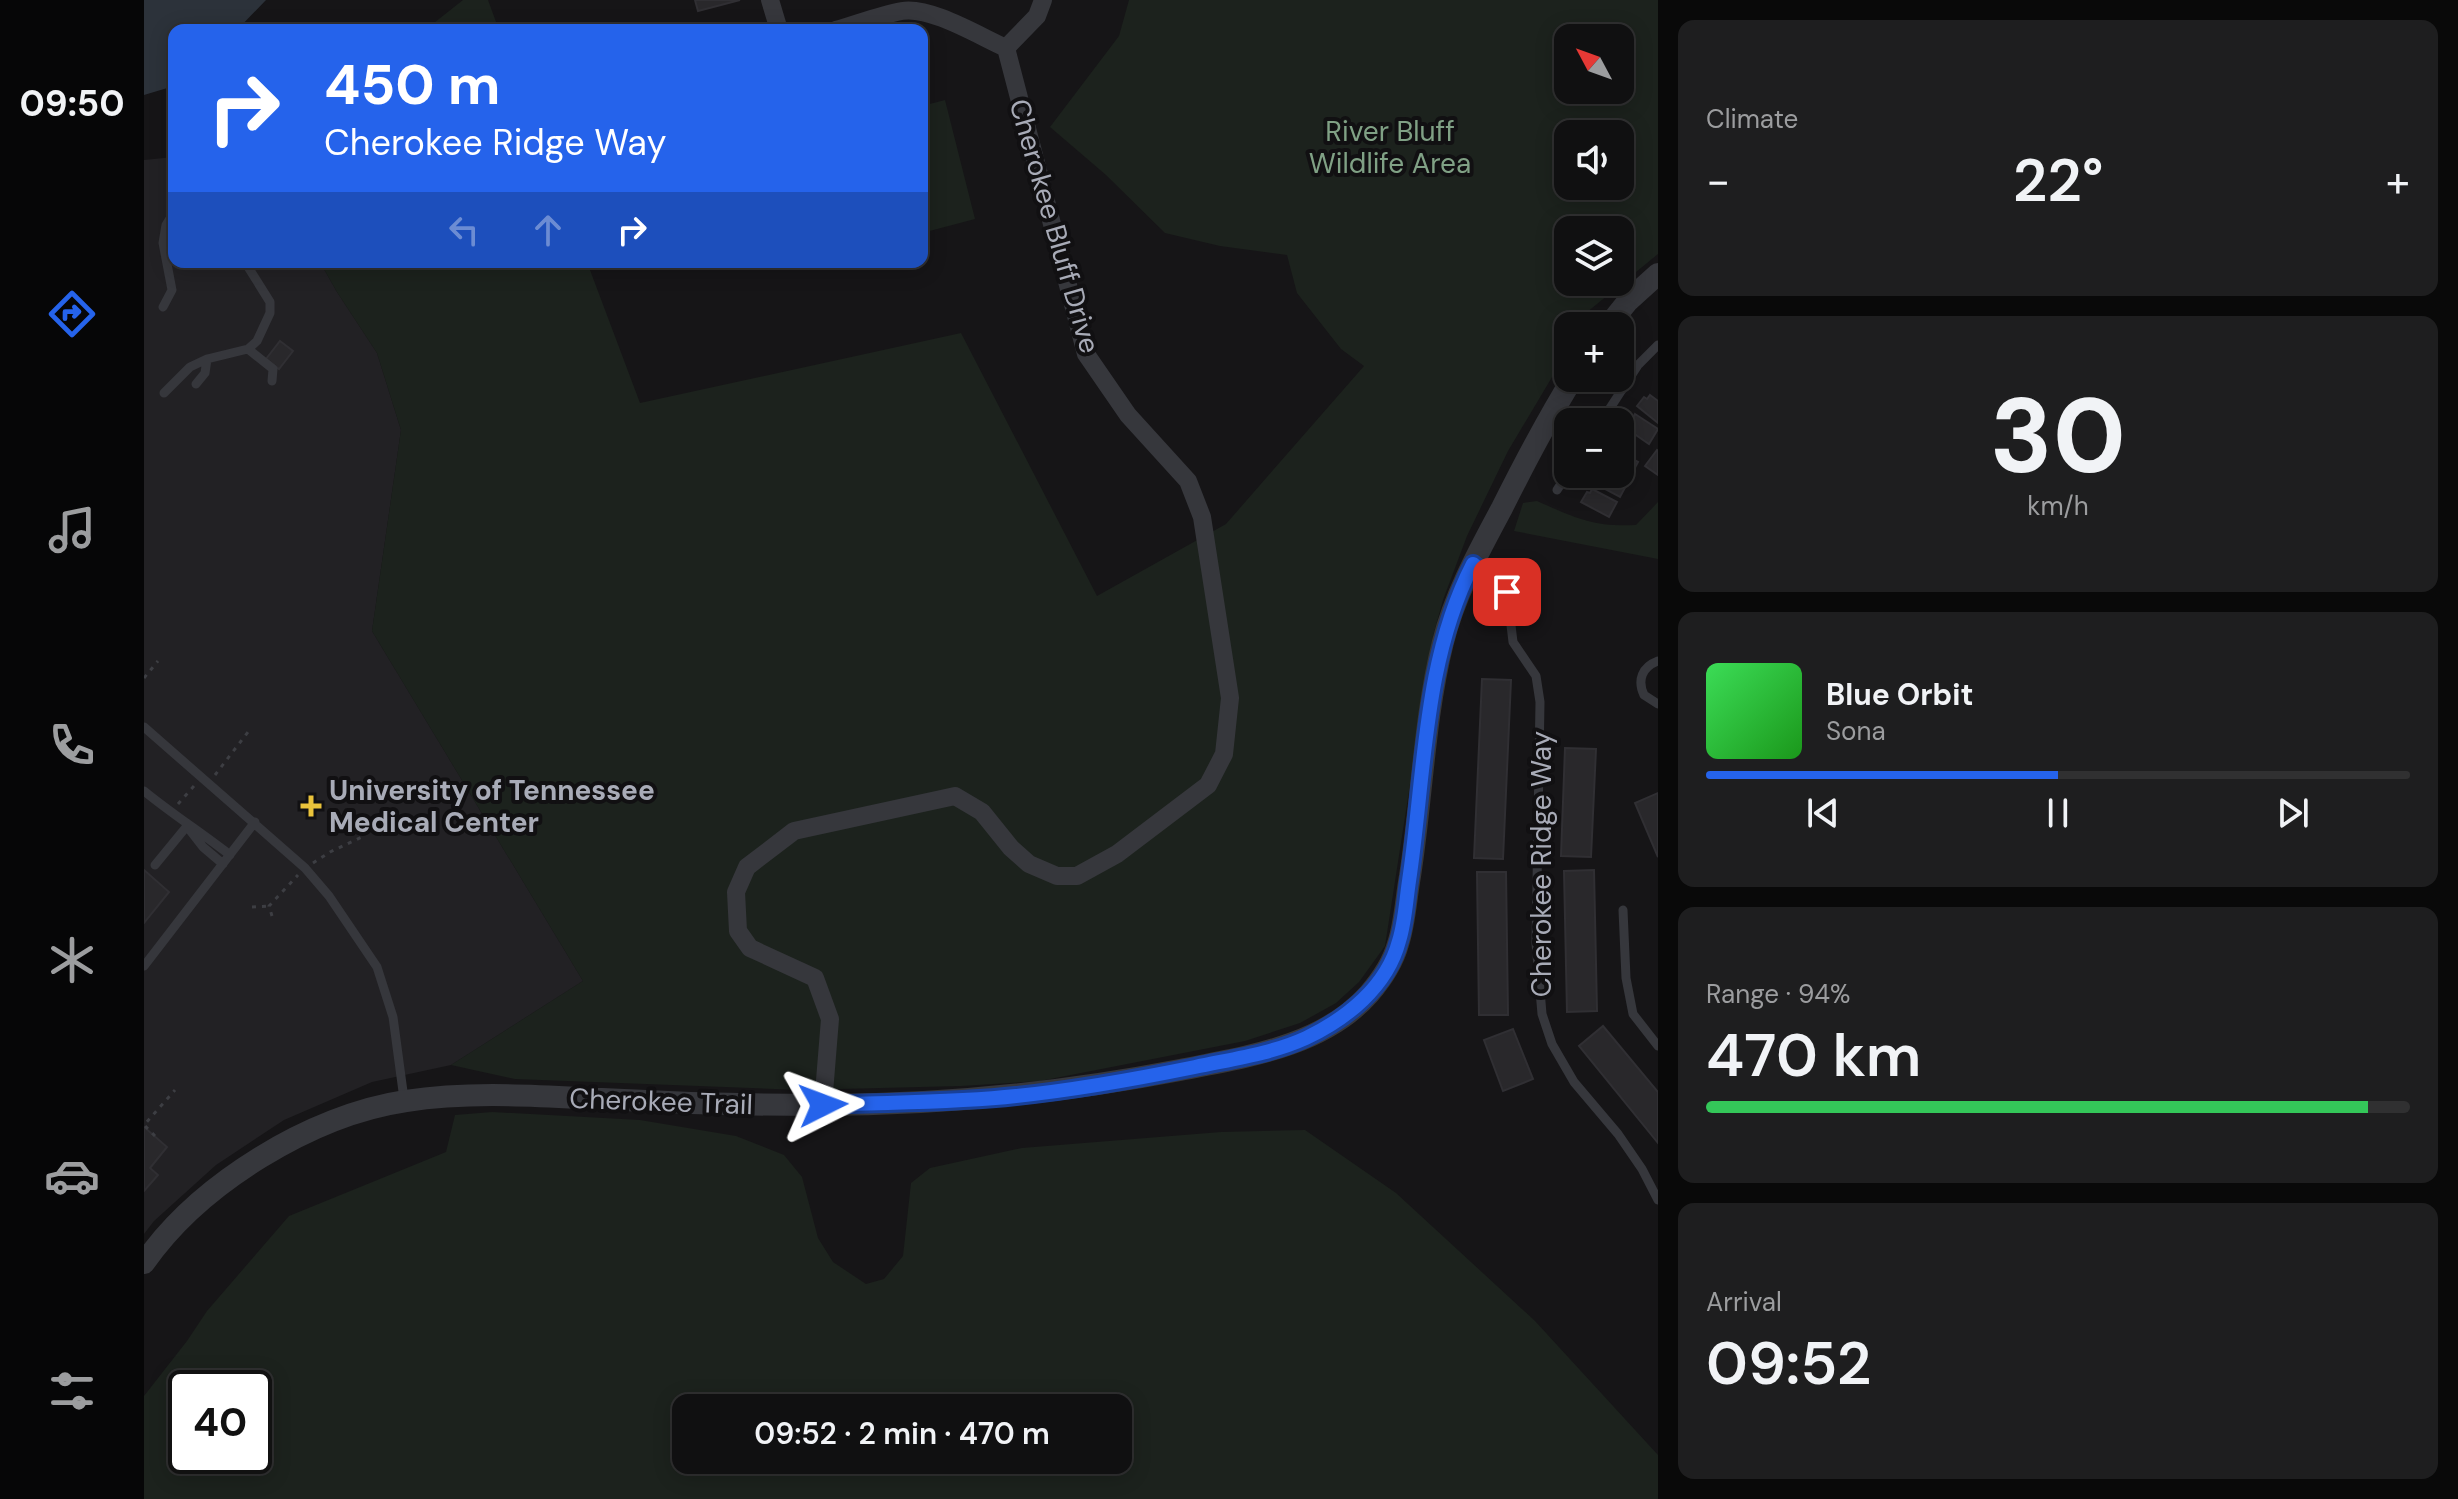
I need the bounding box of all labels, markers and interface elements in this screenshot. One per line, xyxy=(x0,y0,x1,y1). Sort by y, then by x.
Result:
north arrow xyxy=(1554,24,1634,104)
map controls xyxy=(1554,24,1634,488)
text: 450 m xyxy=(324,48,501,121)
icon: right xyxy=(192,56,296,160)
text: 09:50 xyxy=(19,80,125,127)
street label: Cherokee Bluff Drive xyxy=(1001,95,1109,358)
text: Climate xyxy=(1706,102,1798,136)
park label: River Bluff Wildlife Area xyxy=(1309,113,1471,182)
text: Cherokee Ridge Way xyxy=(324,119,666,166)
button: sound xyxy=(1554,120,1634,200)
text: 22° xyxy=(2013,141,2103,220)
text: − xyxy=(1706,152,1730,210)
text: + xyxy=(2386,152,2410,210)
icon: left xyxy=(442,208,486,252)
icon: ahead xyxy=(526,208,570,252)
icon: right xyxy=(610,208,654,252)
button: layers xyxy=(1554,216,1634,296)
icon: directions xyxy=(44,286,100,342)
button: + xyxy=(1554,312,1634,392)
text: 30 xyxy=(1990,369,2126,504)
button: − xyxy=(1554,408,1634,488)
text: km/h xyxy=(2027,489,2089,523)
icon: music xyxy=(44,502,100,558)
pin xyxy=(1473,558,1541,626)
icon: arrive xyxy=(1485,570,1529,614)
text: Blue Orbit xyxy=(1826,675,1973,714)
text: Sona xyxy=(1826,714,1886,748)
icon: phone xyxy=(44,717,100,773)
street label: Cherokee Ridge Way xyxy=(1523,731,1560,997)
place label: University of Tennessee Medical Center xyxy=(329,772,655,841)
icon: previous xyxy=(1801,791,1845,835)
icon: pause xyxy=(2036,791,2080,835)
icon: next xyxy=(2271,791,2315,835)
marker: University of Tennessee Medical Center xyxy=(300,795,322,817)
icon: climate xyxy=(44,932,100,988)
text: Range · 94% xyxy=(1706,977,1850,1011)
text: 470 km xyxy=(1706,1016,1921,1095)
position arrow xyxy=(781,1063,865,1147)
street label: Cherokee Trail xyxy=(569,1080,753,1123)
icon: car xyxy=(44,1148,100,1204)
text: Arrival xyxy=(1706,1285,1782,1319)
text: 09:52 xyxy=(1706,1324,1871,1403)
icon: filters xyxy=(44,1363,100,1419)
speed limit sign: 40 xyxy=(168,1370,272,1474)
text: 09:52 · 2 min · 470 m xyxy=(754,1414,1050,1453)

